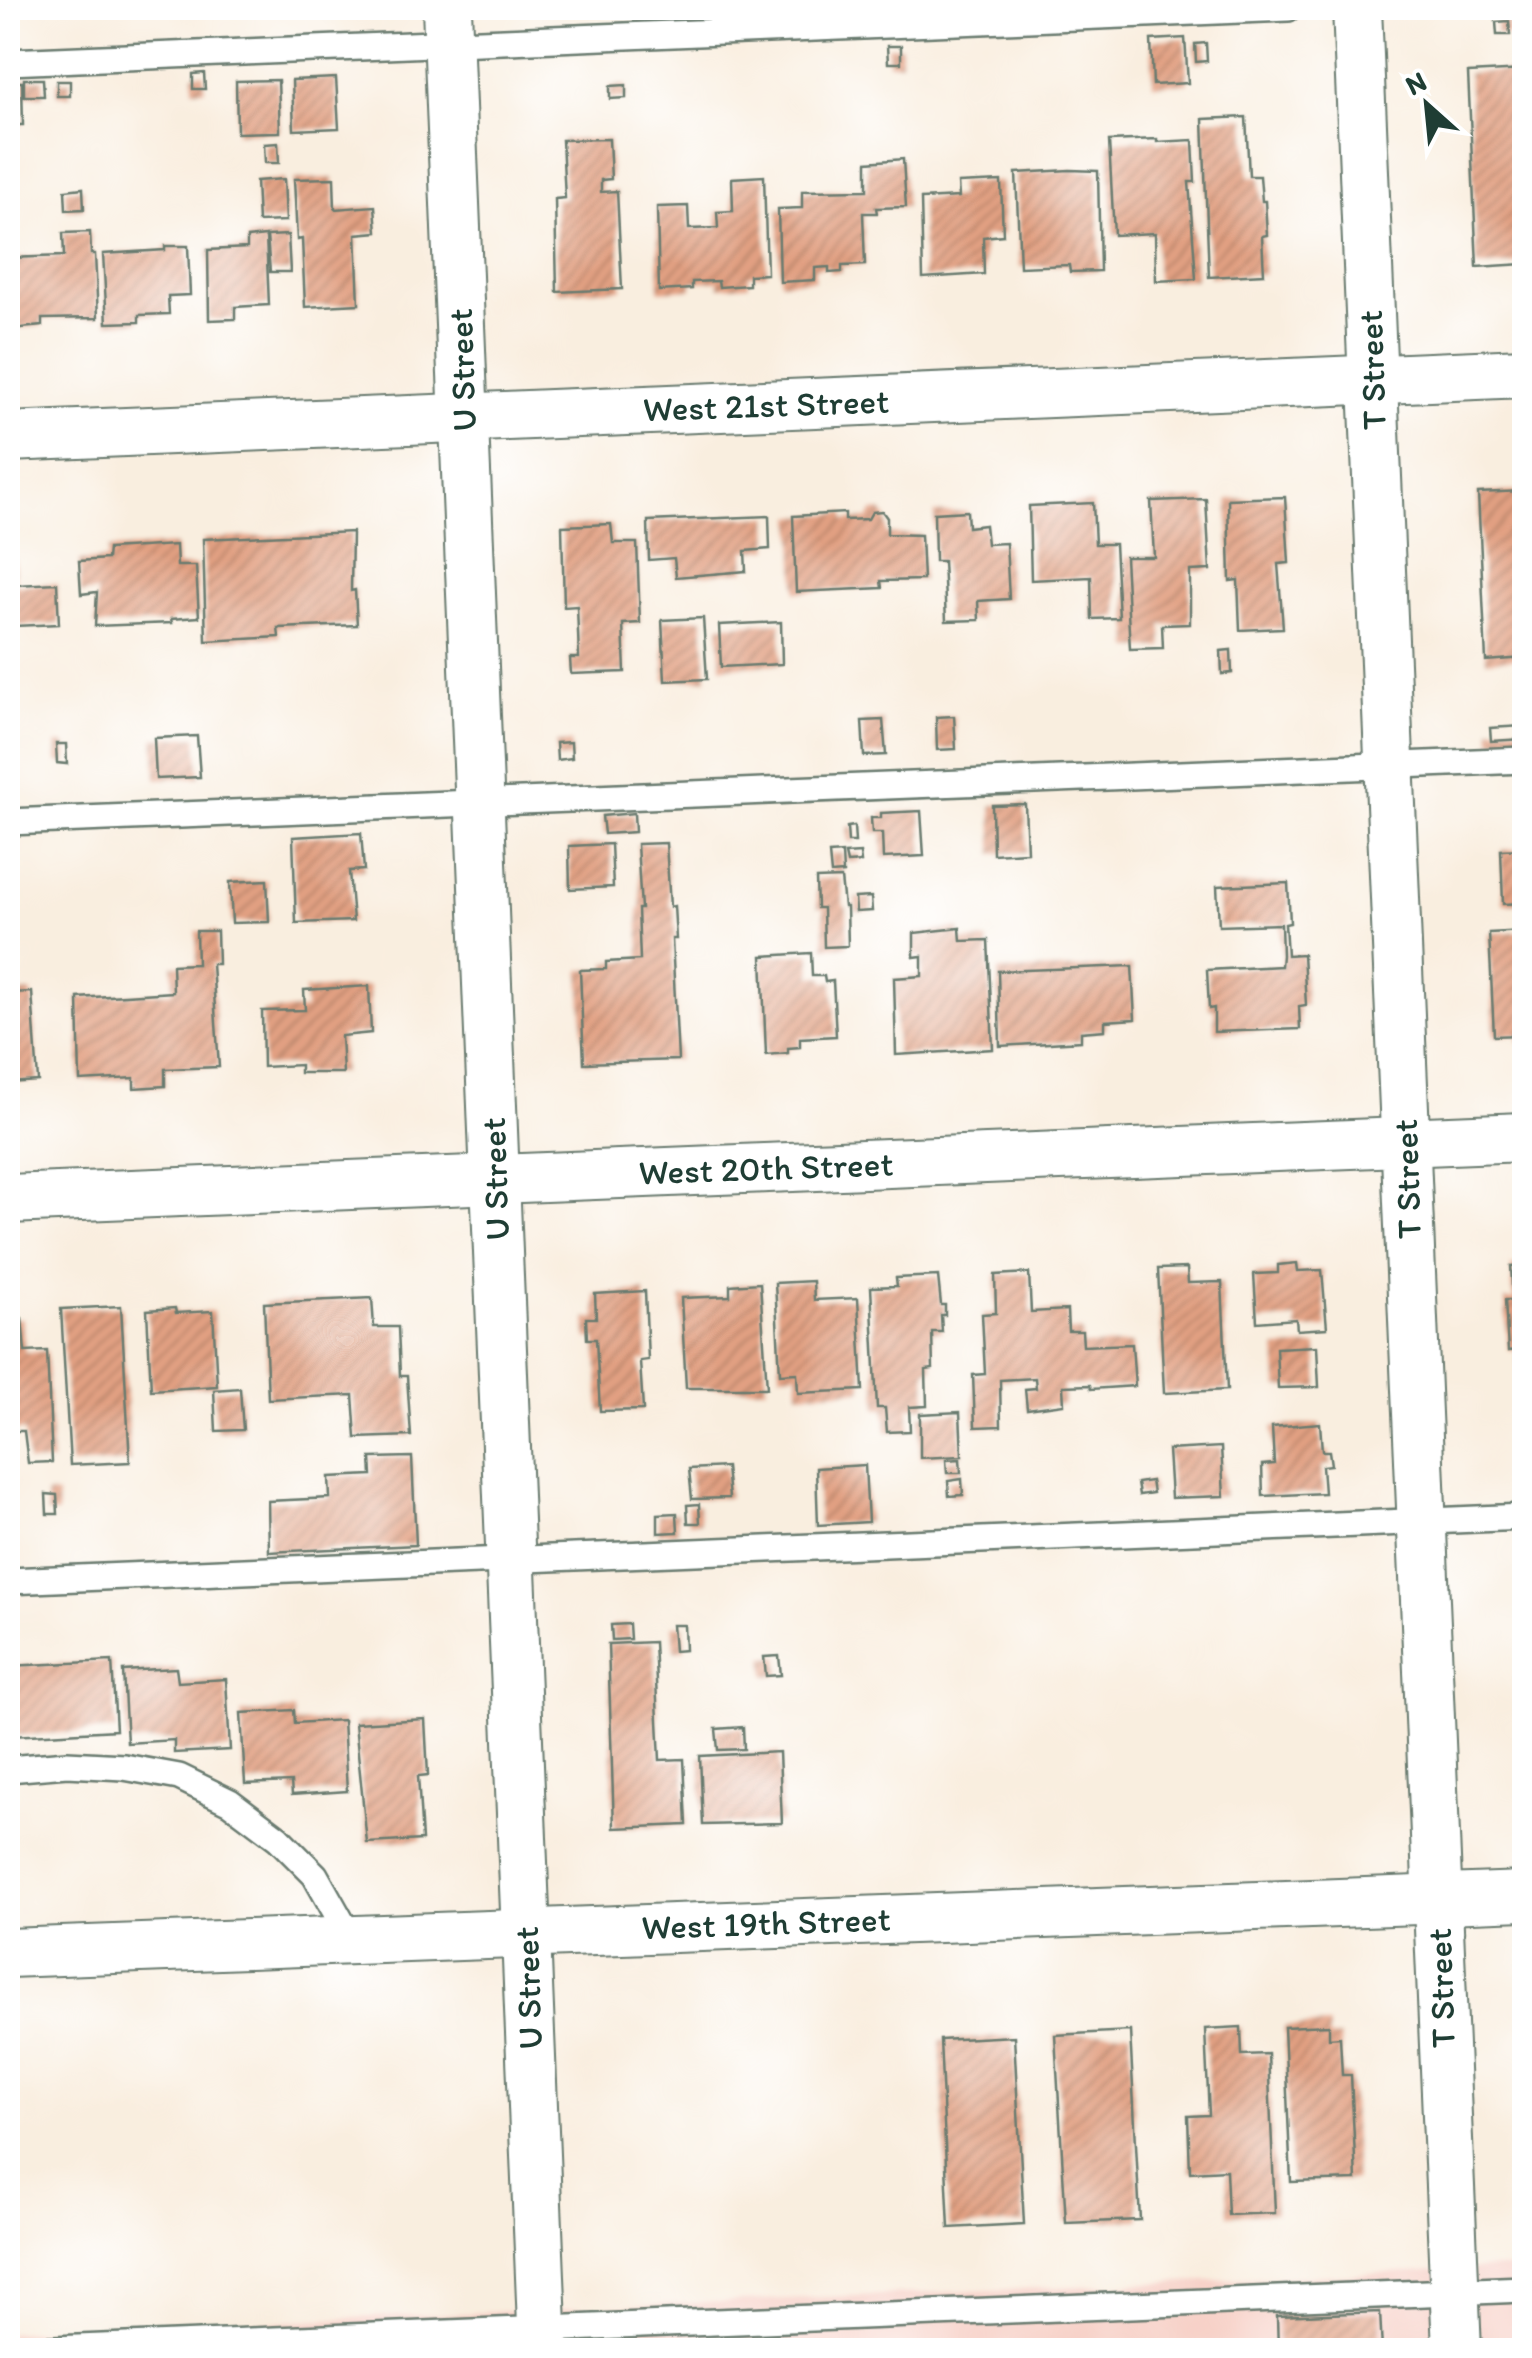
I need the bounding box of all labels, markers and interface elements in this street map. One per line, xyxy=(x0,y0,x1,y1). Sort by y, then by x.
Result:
north arrow xyxy=(1377,55,1477,155)
text: N xyxy=(1400,63,1432,102)
street label: U Street xyxy=(439,308,485,432)
street label: T Street xyxy=(1349,309,1395,431)
street label: West 21st Street xyxy=(642,380,890,430)
street label: U Street xyxy=(472,1117,518,1241)
street label: T Street xyxy=(1384,1118,1430,1240)
street label: West 20th Street xyxy=(638,1143,894,1193)
street label: West 19th Street xyxy=(641,1898,891,1948)
street label: U Street xyxy=(505,1926,551,2050)
street label: T Street xyxy=(1418,1927,1464,2049)

